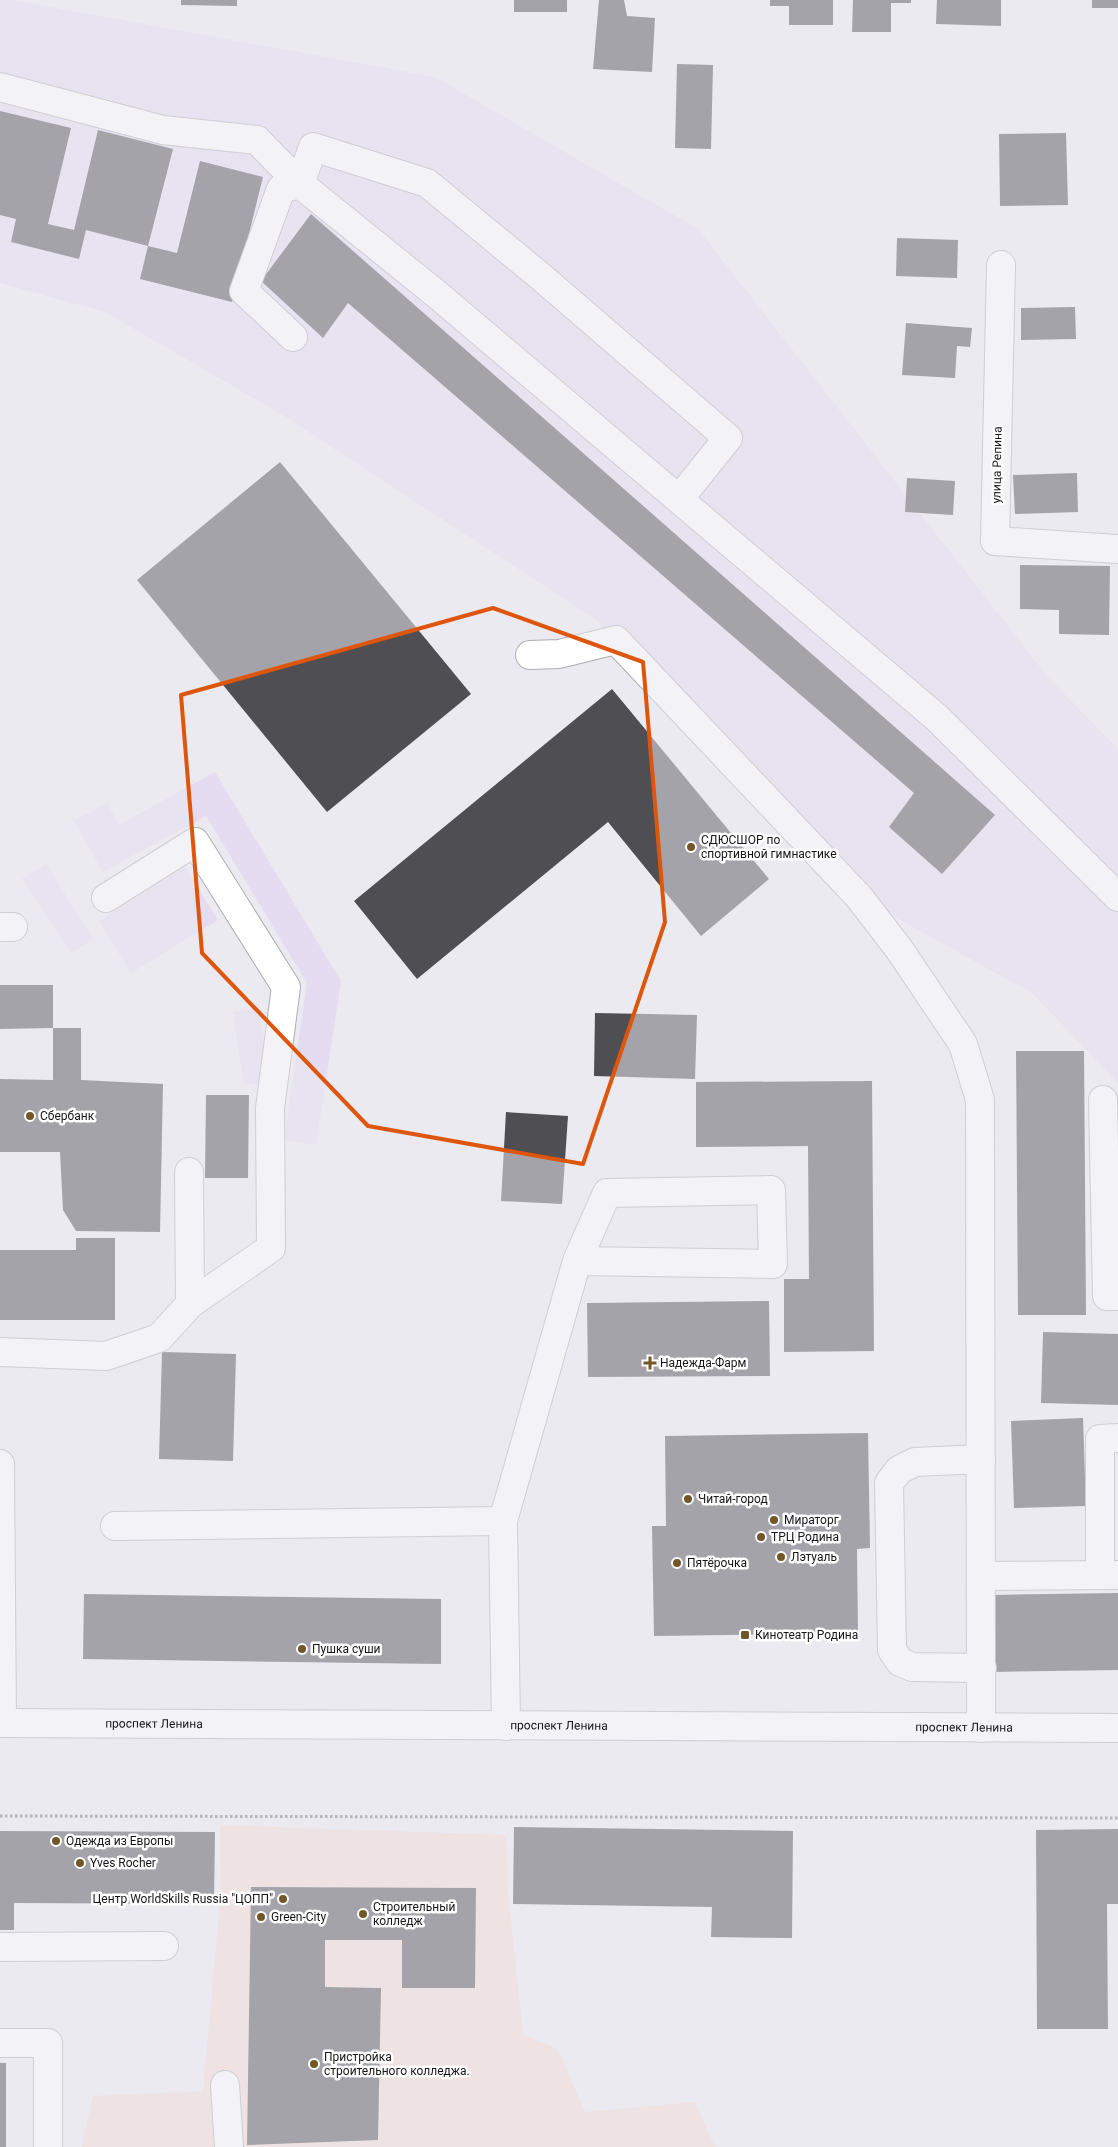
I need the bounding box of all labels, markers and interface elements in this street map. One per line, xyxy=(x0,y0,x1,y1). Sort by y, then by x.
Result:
street label: улица Репина xyxy=(989,426,1005,504)
place label: СДЮСШОР по спортивной гимнастике xyxy=(701,833,837,861)
marker: СДЮСШОР по спортивной гимнастике xyxy=(685,841,697,853)
place label: Сбербанк xyxy=(40,1109,95,1123)
marker: Сбербанк xyxy=(24,1110,36,1122)
place label: Надежда-Фарм xyxy=(660,1356,746,1370)
marker: Надежда-Фарм xyxy=(644,1357,656,1369)
place label: Читай-город xyxy=(698,1492,768,1506)
marker: Читай-город xyxy=(682,1493,694,1505)
place label: Мираторг xyxy=(784,1513,839,1527)
marker: Мираторг xyxy=(768,1514,780,1526)
place label: ТРЦ Родина xyxy=(771,1530,839,1544)
marker: ТРЦ Родина xyxy=(755,1531,767,1543)
place label: Лэтуаль xyxy=(791,1550,837,1564)
marker: Лэтуаль xyxy=(775,1551,787,1563)
place label: Пятёрочка xyxy=(687,1556,747,1570)
marker: Пятёрочка xyxy=(671,1557,683,1569)
place label: Кинотеатр Родина xyxy=(755,1628,858,1642)
marker: Кинотеатр Родина xyxy=(739,1629,751,1641)
place label: Пушка суши xyxy=(312,1642,381,1656)
marker: Пушка суши xyxy=(296,1643,308,1655)
street label: проспект Ленина xyxy=(105,1716,203,1731)
street label: проспект Ленина xyxy=(510,1718,608,1733)
street label: проспект Ленина xyxy=(915,1720,1013,1735)
place label: Одежда из Европы xyxy=(66,1834,173,1848)
marker: Одежда из Европы xyxy=(50,1835,62,1847)
place label: Yves Rocher xyxy=(90,1856,156,1870)
marker: Yves Rocher xyxy=(74,1857,86,1869)
place label: Центр WorldSkills Russia "ЦОПП" xyxy=(93,1892,273,1906)
marker: Центр WorldSkills Russia "ЦОПП" xyxy=(277,1893,289,1905)
place label: Строительный колледж xyxy=(373,1900,455,1928)
marker: Строительный колледж xyxy=(357,1908,369,1920)
place label: Green-City xyxy=(271,1910,326,1924)
marker: Green-City xyxy=(255,1911,267,1923)
place label: Пристройка строительного колледжа. xyxy=(324,2050,470,2078)
marker: Пристройка строительного колледжа. xyxy=(308,2058,320,2070)

